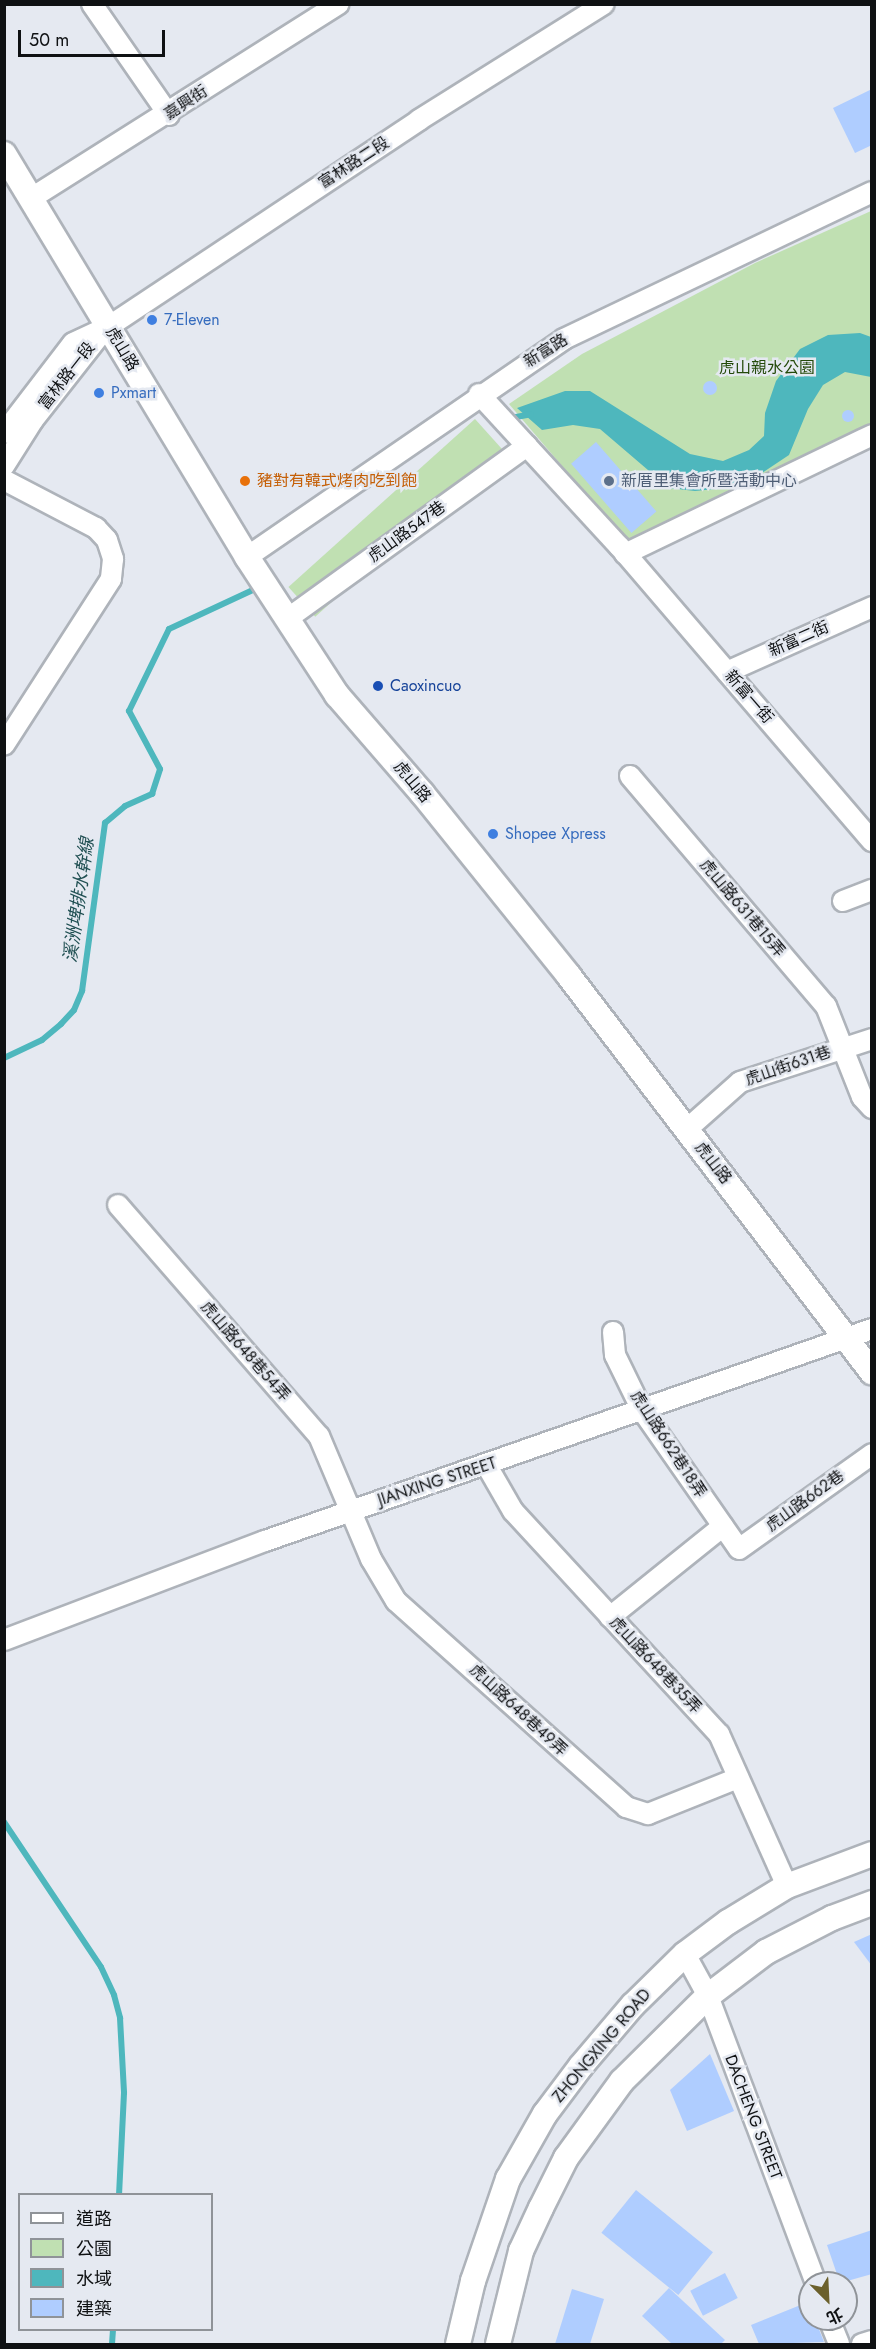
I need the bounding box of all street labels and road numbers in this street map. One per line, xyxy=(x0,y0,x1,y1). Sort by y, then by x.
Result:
street label: 嘉興街 xyxy=(161,82,211,124)
street label: 富林路二段 xyxy=(315,133,393,193)
street label: 虎山路 xyxy=(101,323,143,375)
street label: 新富路 xyxy=(521,330,571,372)
street label: 富林路一段 xyxy=(35,339,99,413)
street label: 虎山路547巷 xyxy=(365,498,449,566)
street label: 新富二街 xyxy=(766,617,832,661)
street label: 新富一街 xyxy=(721,667,777,727)
street label: 虎山路 xyxy=(389,757,435,807)
street label: 虎山路631巷15弄 xyxy=(696,855,788,961)
street label: 虎山街631巷 xyxy=(743,1042,833,1090)
street label: 虎山路 xyxy=(691,1138,735,1188)
street label: 虎山路648巷54弄 xyxy=(197,1297,293,1405)
street label: 虎山路662巷18弄 xyxy=(626,1387,710,1501)
street label: JIANXING STREET xyxy=(375,1454,499,1510)
street label: 虎山路662巷 xyxy=(762,1466,848,1536)
street label: 虎山路648巷35弄 xyxy=(605,1613,705,1717)
street label: 虎山路648巷49弄 xyxy=(465,1660,571,1760)
street label: ZHONGXING ROAD xyxy=(549,1985,655,2107)
street label: DACHENG STREET xyxy=(720,2052,786,2182)

